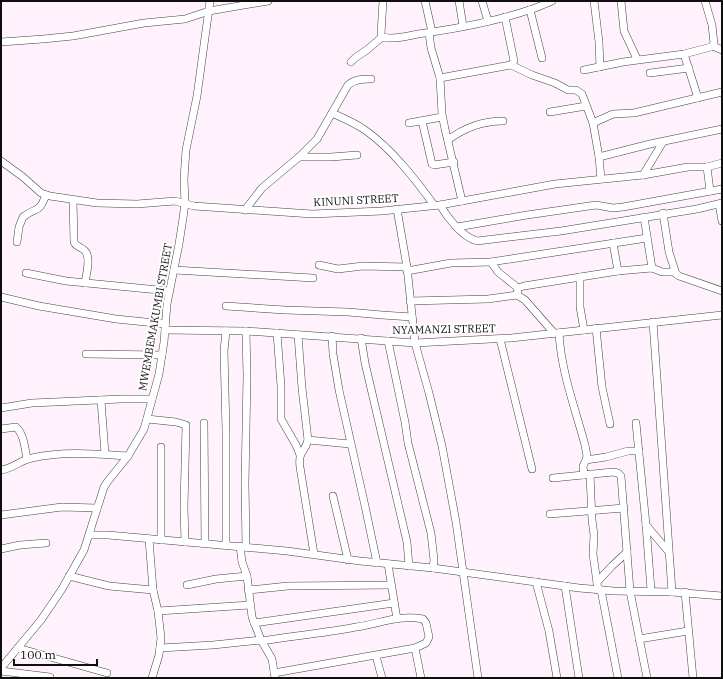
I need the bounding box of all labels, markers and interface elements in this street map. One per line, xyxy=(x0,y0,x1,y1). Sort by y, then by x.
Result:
street label: KINUNI STREET xyxy=(313,191,399,209)
street label: MWEMBEMAKUMBI STREET xyxy=(135,242,175,392)
street label: NYAMANZI STREET xyxy=(392,321,496,337)
scale bar xyxy=(14,641,97,667)
text: 100 m xyxy=(20,647,56,662)

